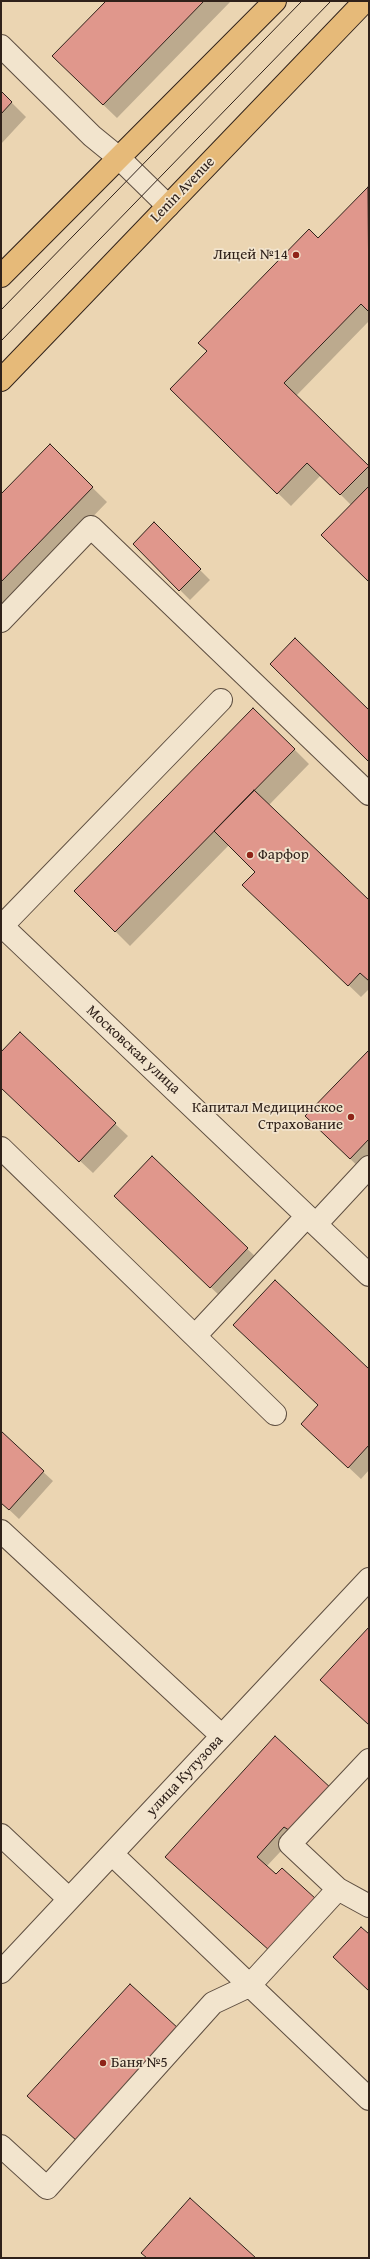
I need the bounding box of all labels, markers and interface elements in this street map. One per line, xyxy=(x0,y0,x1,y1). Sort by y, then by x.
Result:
street label: Lenin Avenue xyxy=(147,153,219,227)
place label: Лицей №14 xyxy=(213,246,288,264)
marker: Лицей №14 xyxy=(291,250,301,260)
place label: Фарфор xyxy=(258,846,309,864)
marker: Фарфор xyxy=(245,850,255,860)
street label: Московская улица xyxy=(82,1002,184,1098)
place label: Капитал Медицинское Страхование xyxy=(192,1099,343,1134)
marker: Капитал Медицинское Страхование xyxy=(346,1112,356,1122)
street label: улица Кутузова xyxy=(143,1732,227,1820)
place label: Баня №5 xyxy=(111,2054,168,2072)
marker: Баня №5 xyxy=(98,2058,108,2068)

